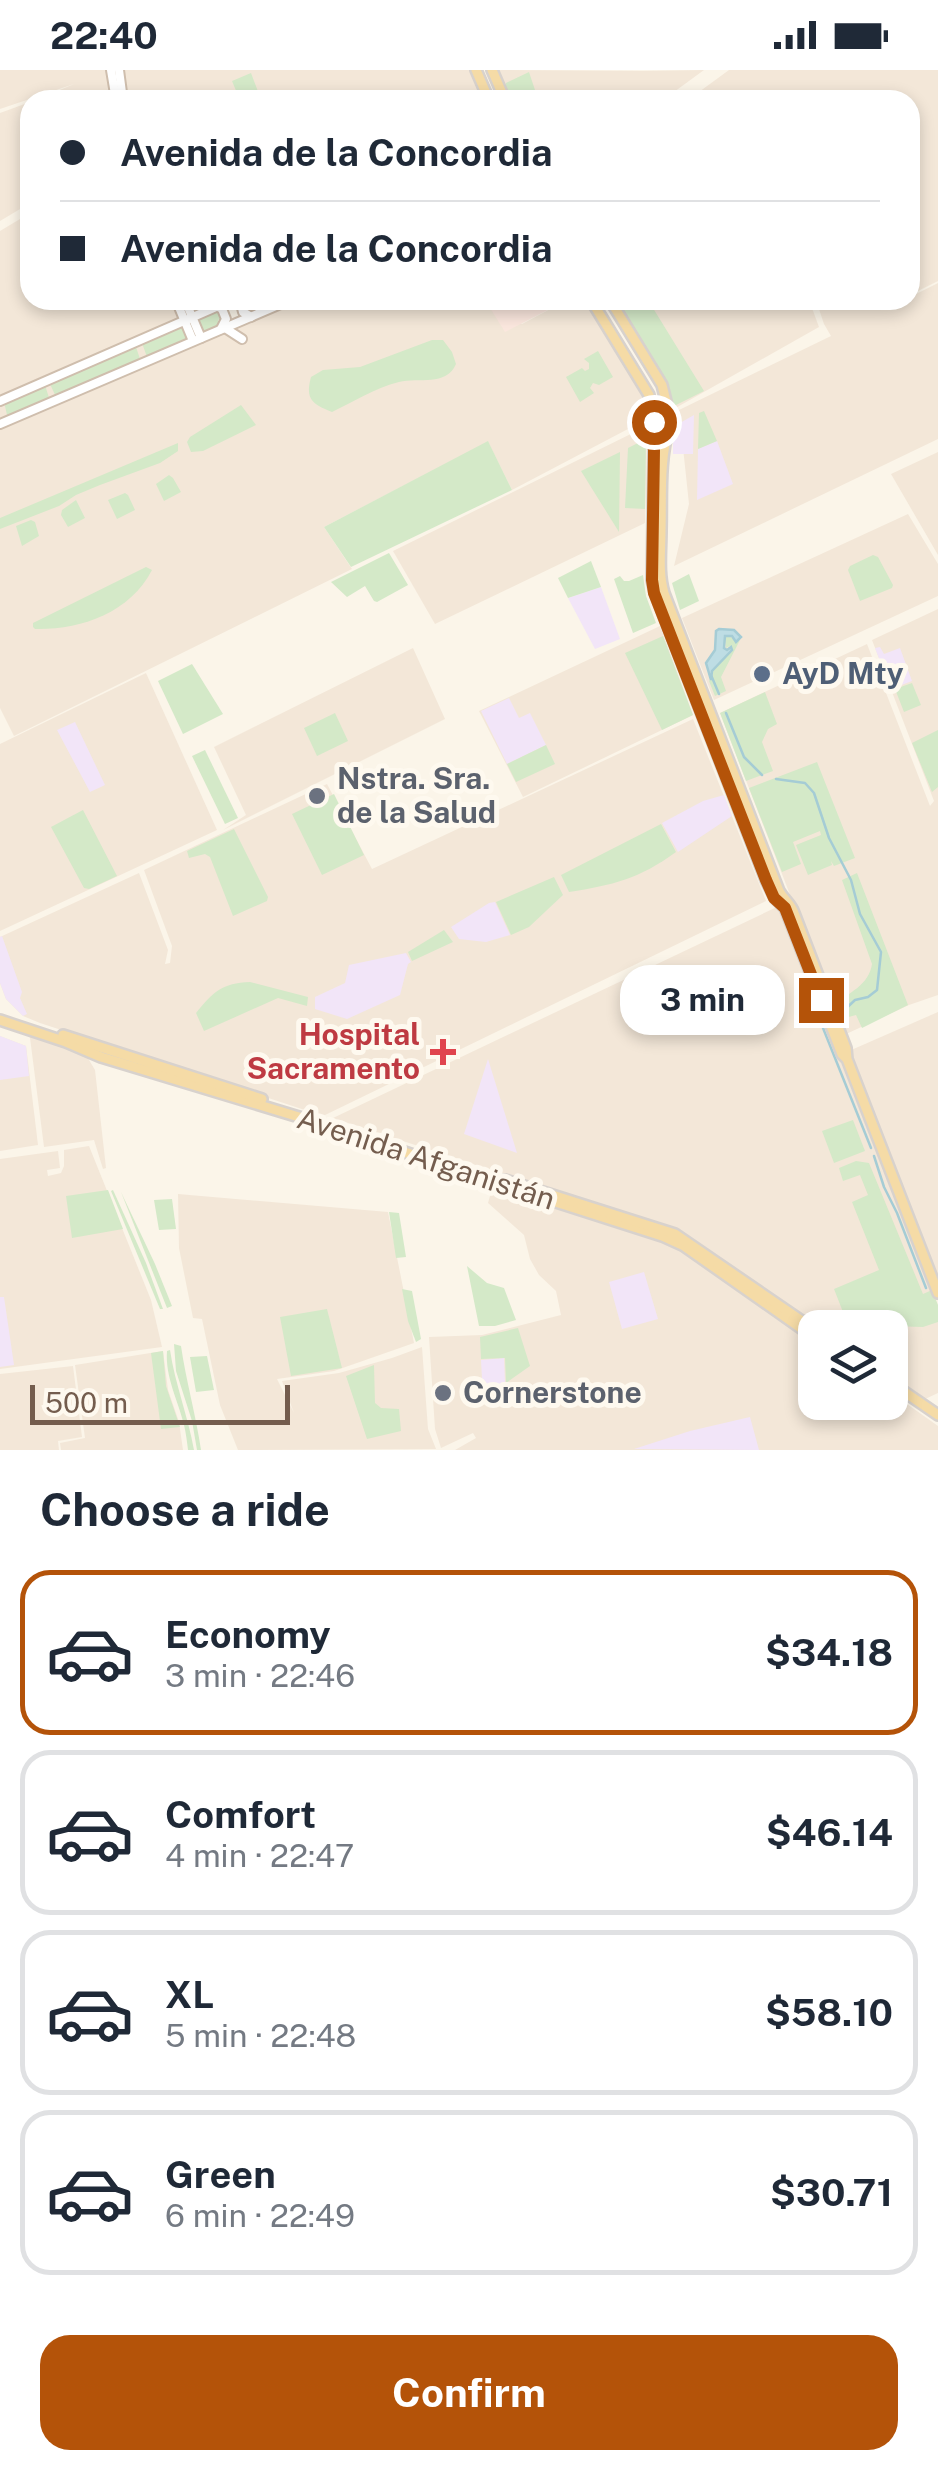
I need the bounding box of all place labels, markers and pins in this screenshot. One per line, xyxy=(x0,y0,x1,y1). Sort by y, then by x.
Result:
place label: AyD Mty xyxy=(782,655,904,691)
marker: AyD Mty xyxy=(751,663,773,685)
place label: Nstra. Sra. de la Salud xyxy=(337,760,496,830)
marker: Nstra. Sra. de la Salud xyxy=(306,785,328,807)
place label: Hospital Sacramento xyxy=(246,1016,420,1086)
marker: Hospital Sacramento xyxy=(430,1039,456,1065)
place label: Cornerstone xyxy=(463,1374,642,1410)
marker: Cornerstone xyxy=(432,1382,454,1404)

